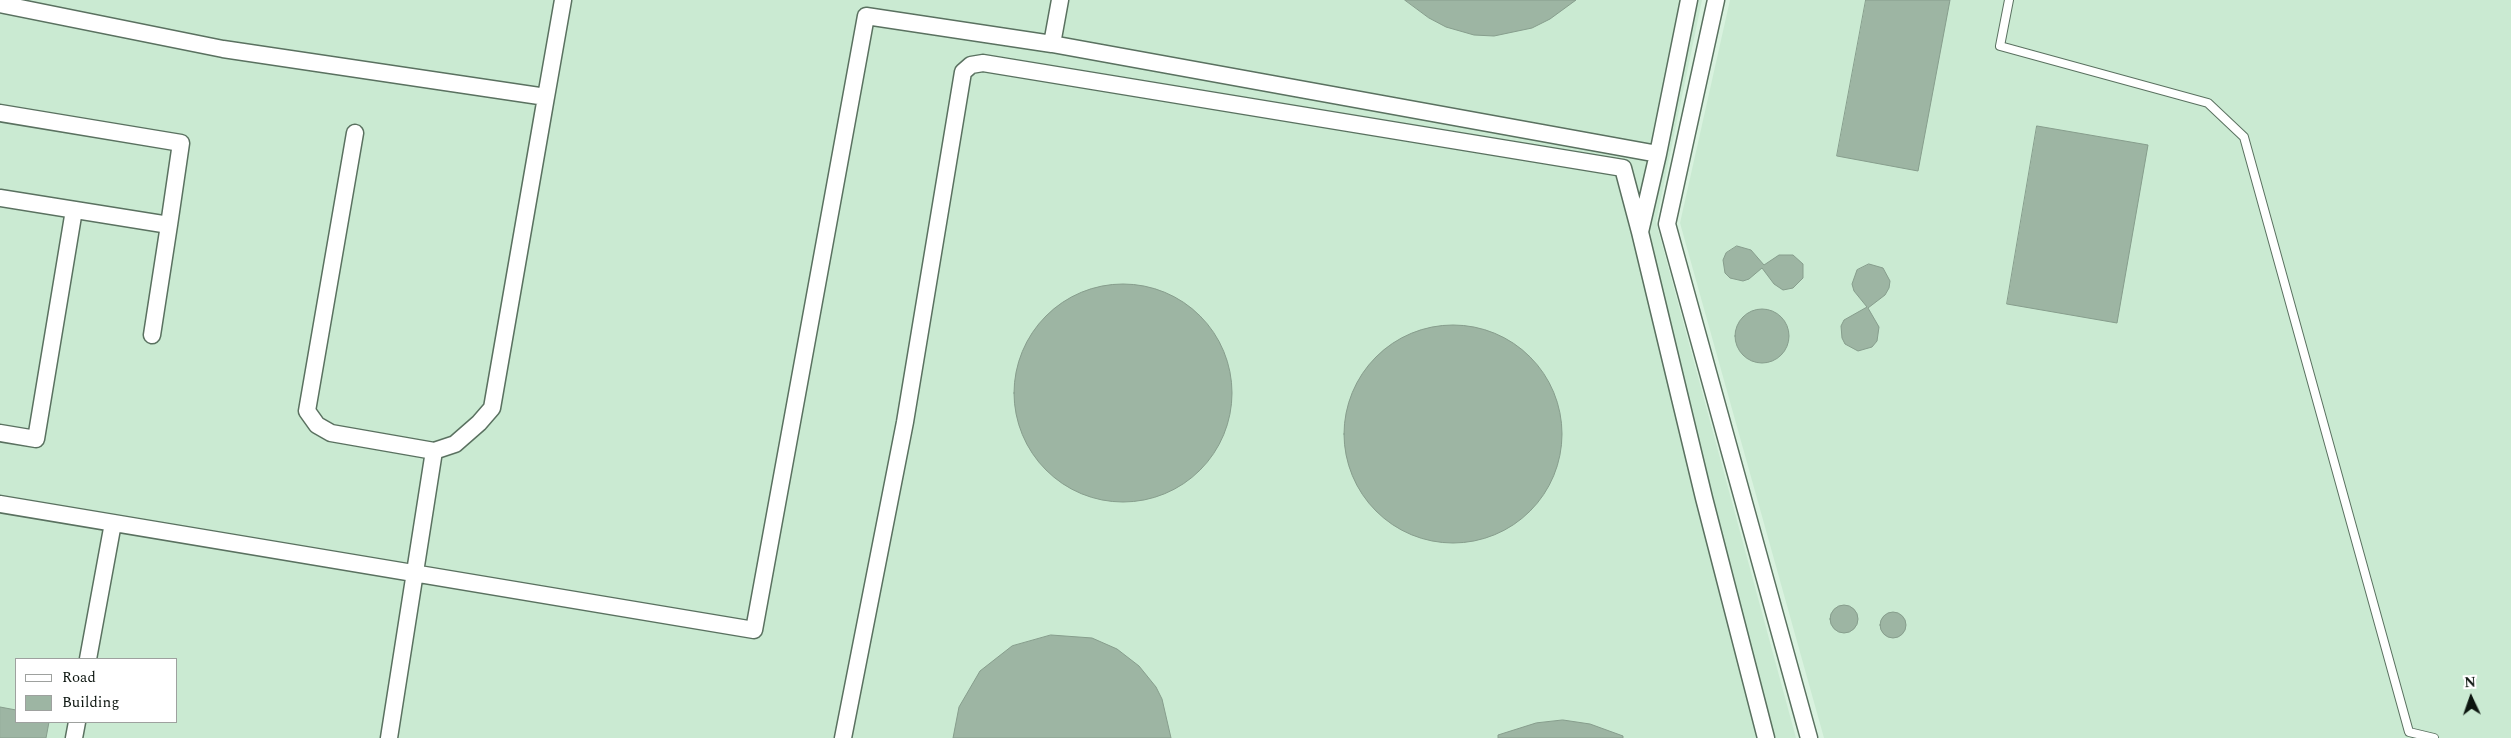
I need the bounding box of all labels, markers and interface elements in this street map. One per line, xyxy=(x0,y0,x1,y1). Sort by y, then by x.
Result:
legend xyxy=(15,658,178,723)
text: Road xyxy=(62,666,96,689)
text: N xyxy=(2464,672,2476,693)
north arrow xyxy=(2446,673,2496,723)
text: Building xyxy=(62,691,119,714)

